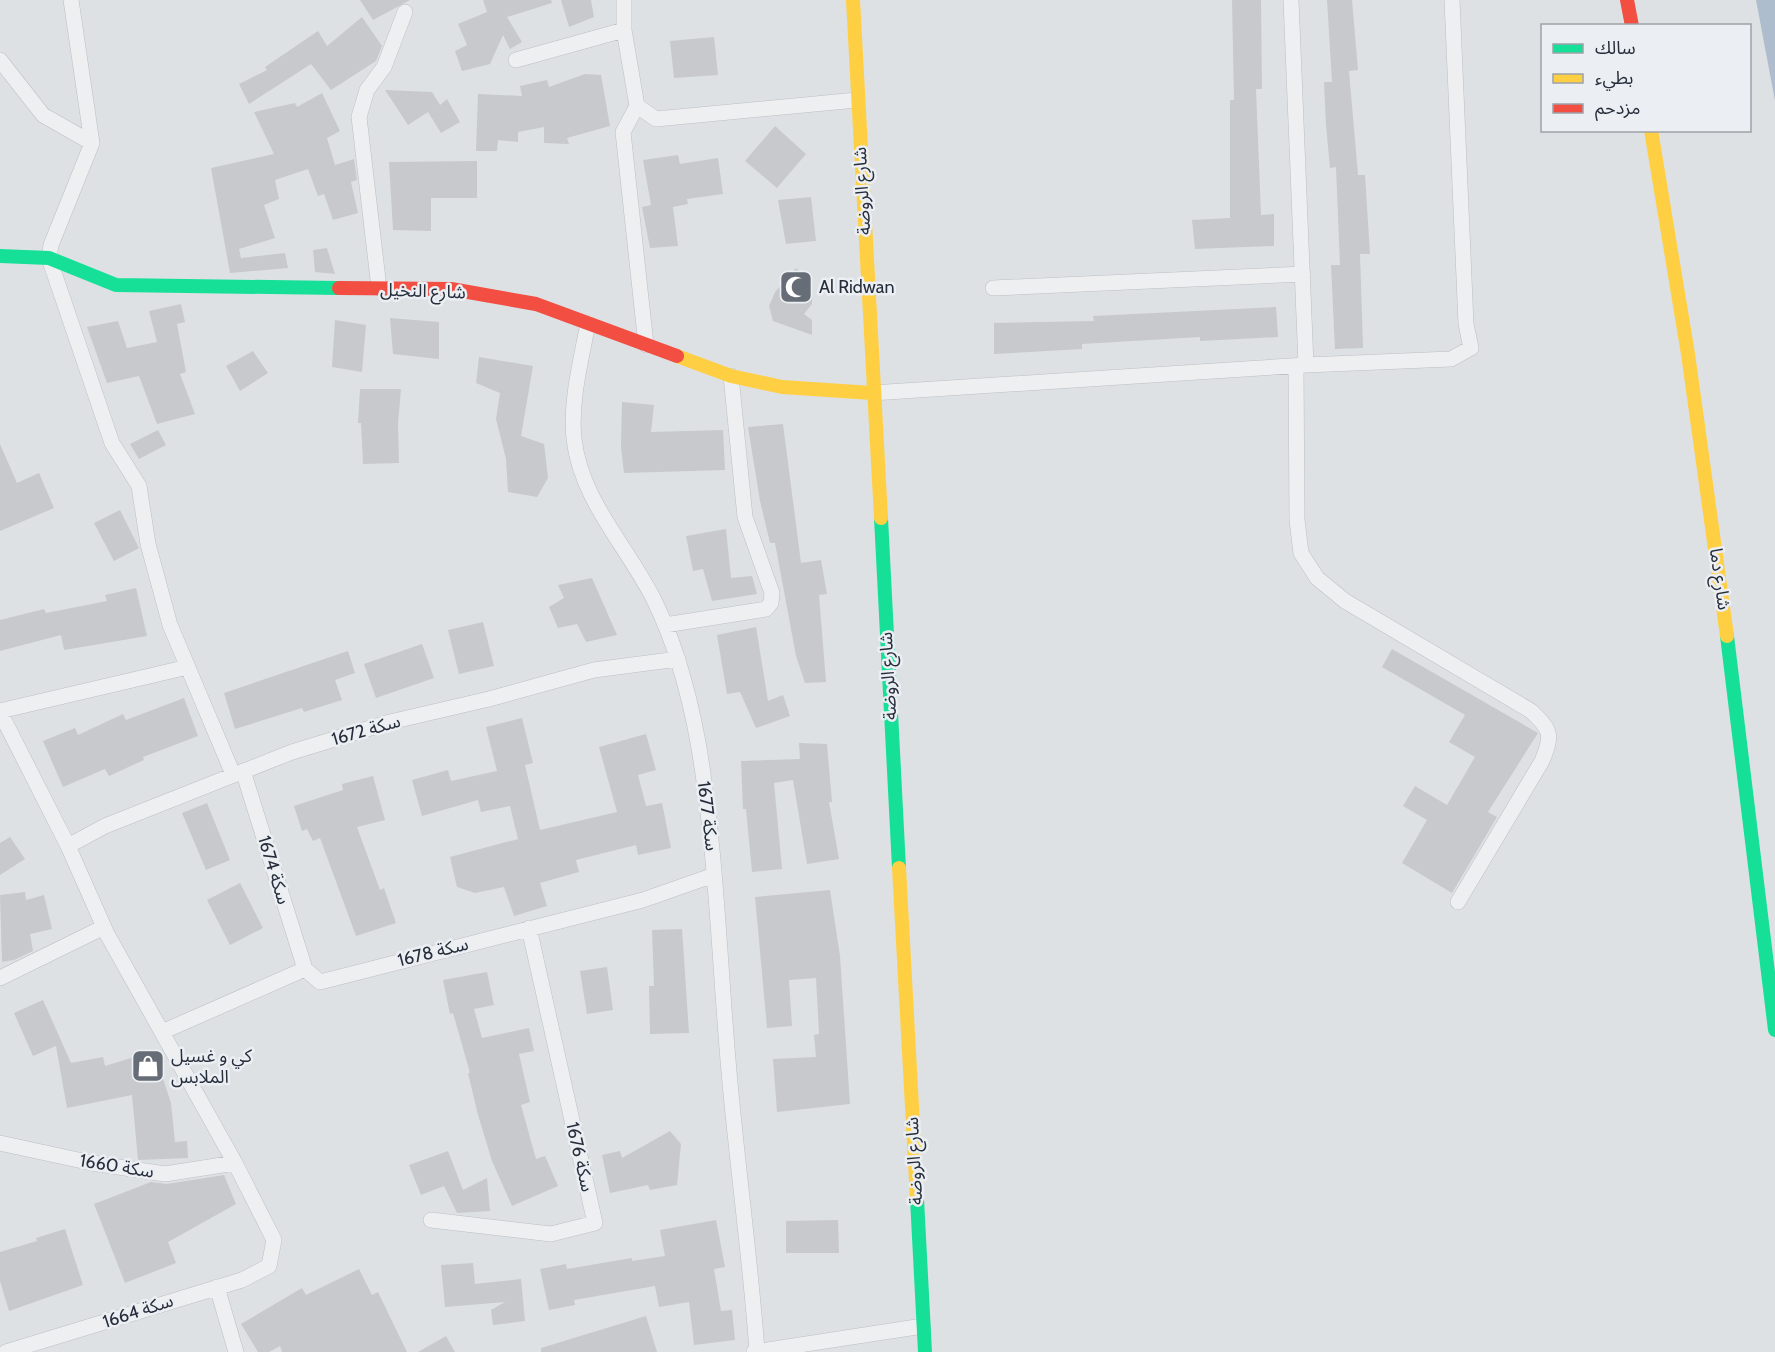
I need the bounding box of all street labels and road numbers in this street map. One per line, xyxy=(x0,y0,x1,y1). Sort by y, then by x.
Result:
street label: شارع الروضة xyxy=(849,146,878,236)
street label: شارع النخيل xyxy=(380,279,466,306)
street label: شارع دما xyxy=(1702,547,1735,612)
street label: شارع الروضة xyxy=(875,631,904,721)
street label: سكة 1672 xyxy=(329,710,403,750)
street label: سكة 1677 xyxy=(693,780,723,852)
street label: سكة 1674 xyxy=(253,833,295,907)
street label: سكة 1678 xyxy=(395,933,471,971)
street label: شارع الروضة xyxy=(901,1116,930,1206)
street label: سكة 1676 xyxy=(561,1120,599,1194)
street label: سكة 1660 xyxy=(78,1149,156,1183)
street label: سكة 1664 xyxy=(100,1289,176,1333)

